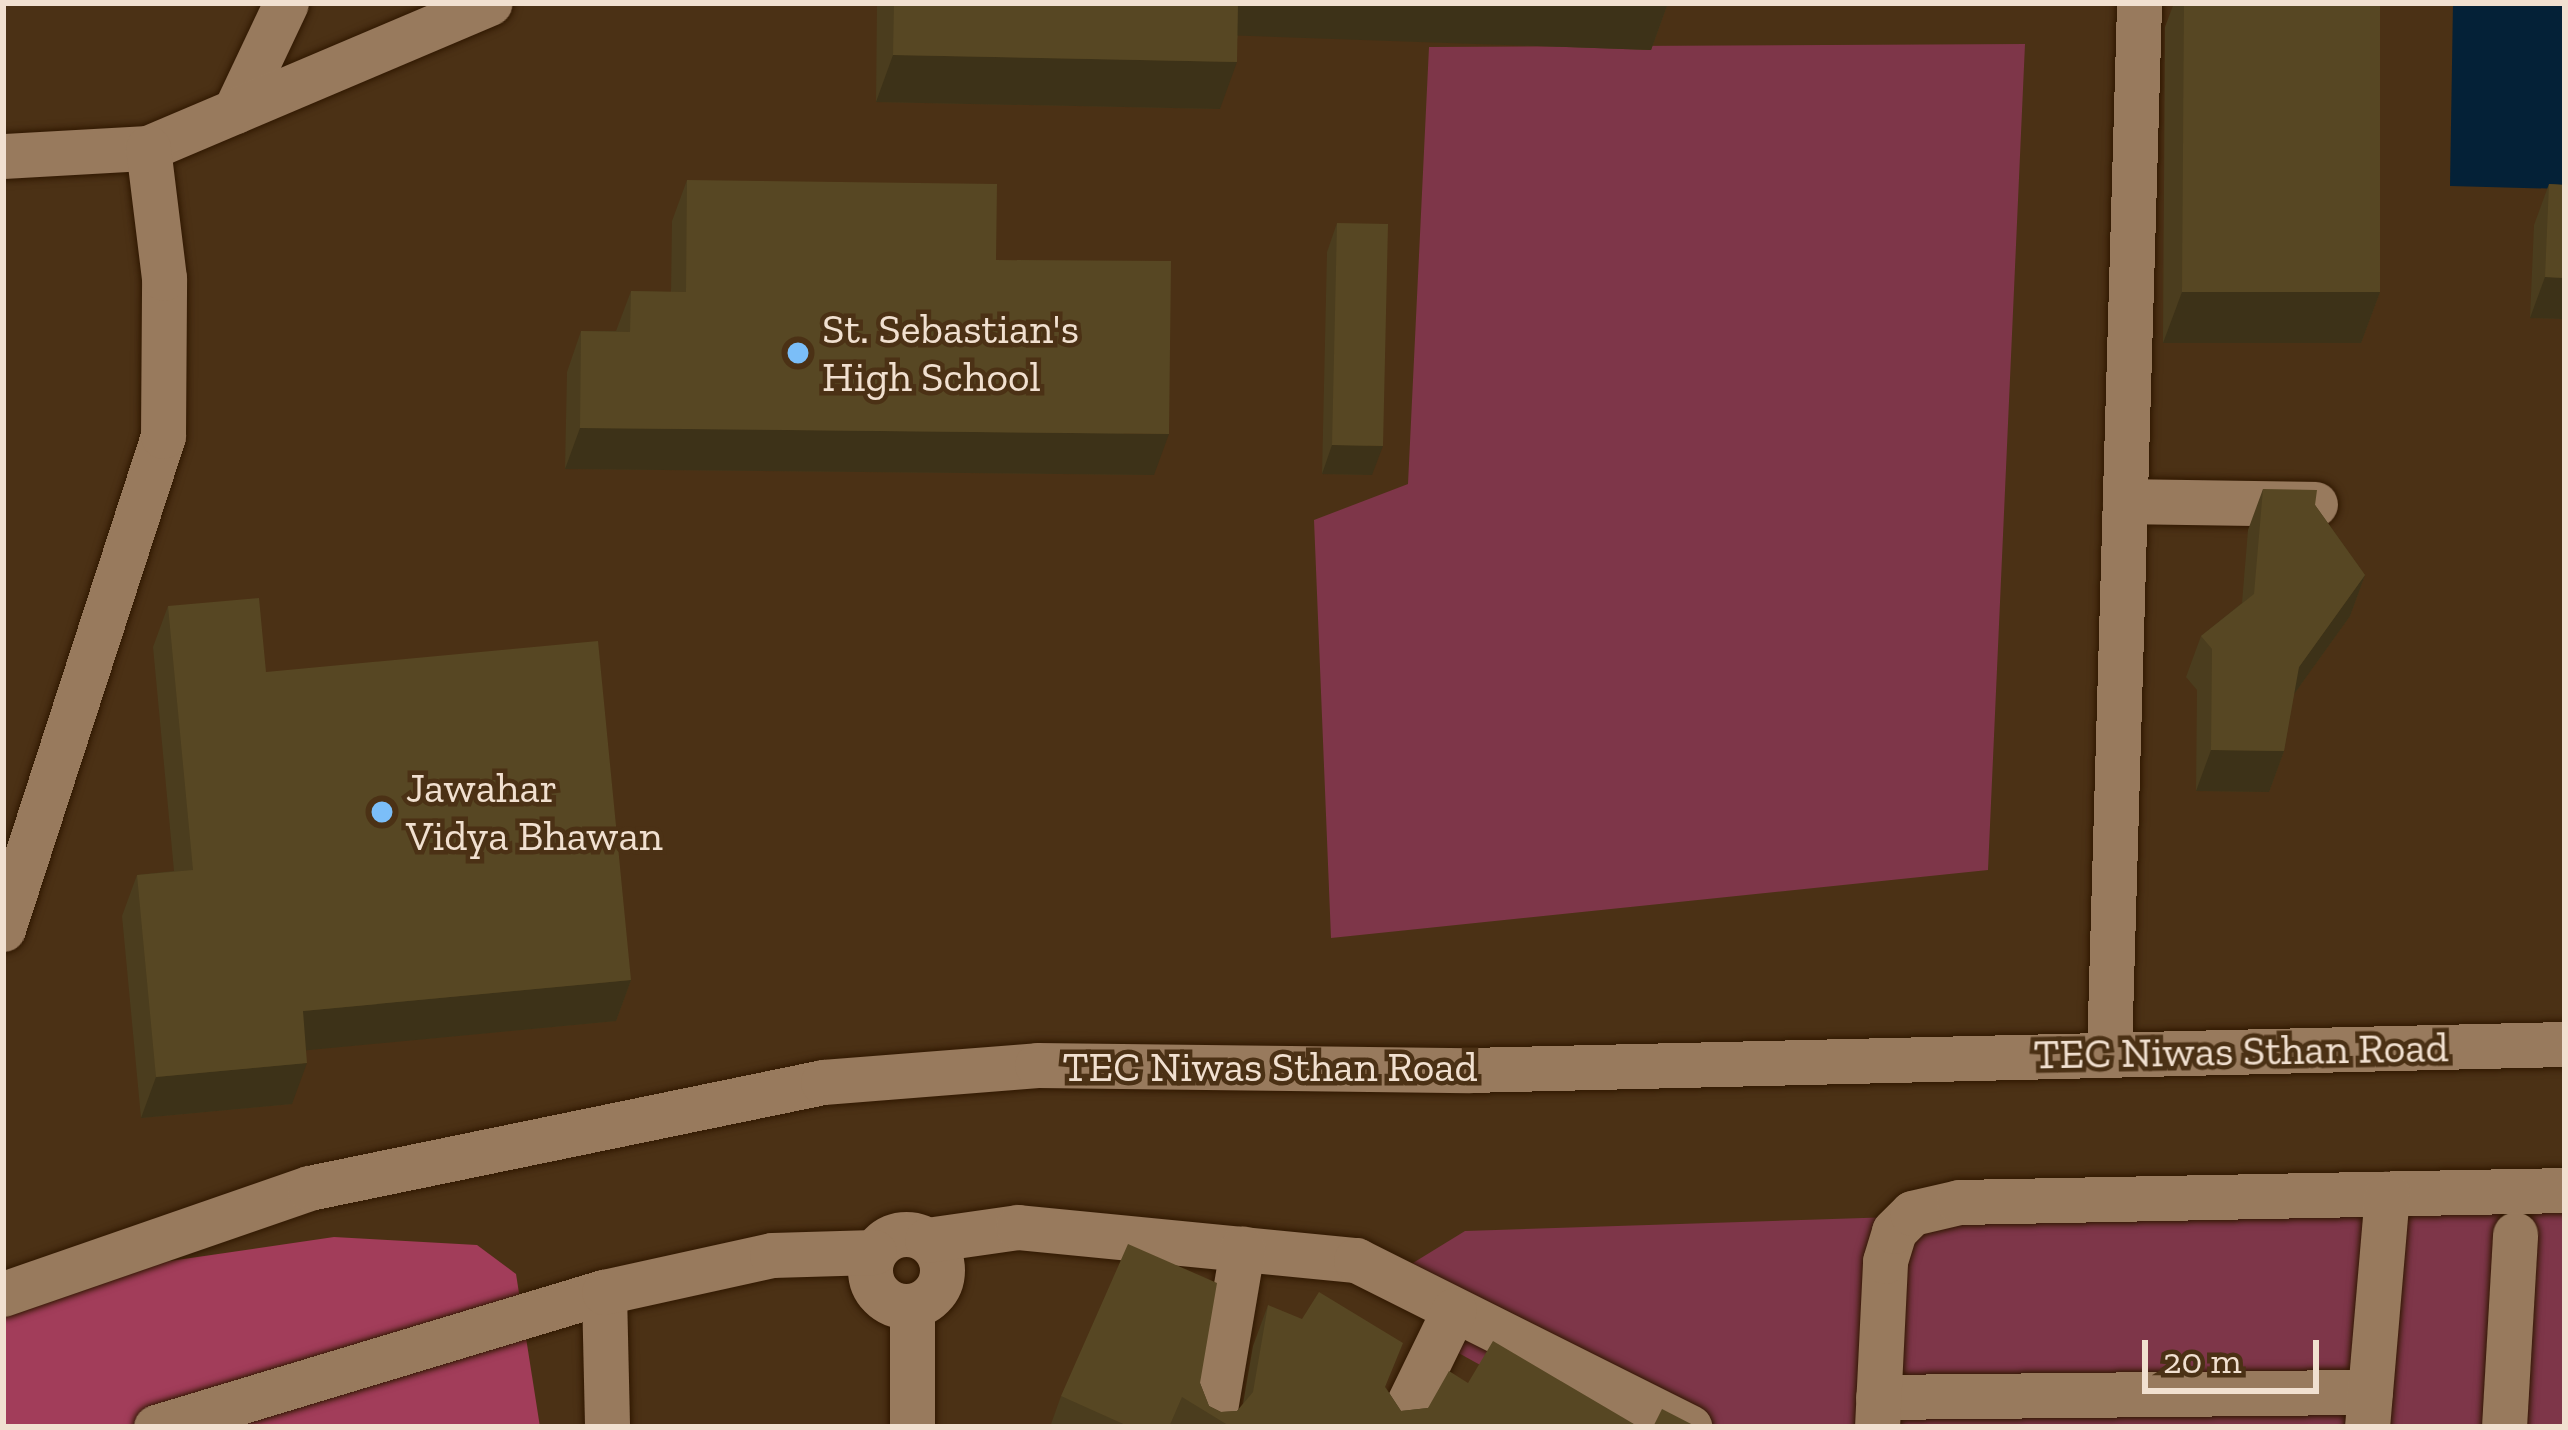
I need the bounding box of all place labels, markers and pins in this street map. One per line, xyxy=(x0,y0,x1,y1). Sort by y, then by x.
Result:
place label: St. Sebastian's High School xyxy=(822,304,1079,403)
marker: St. Sebastian's High School xyxy=(785,340,811,366)
place label: Jawahar Vidya Bhawan xyxy=(406,763,663,862)
marker: Jawahar Vidya Bhawan xyxy=(369,799,395,825)

